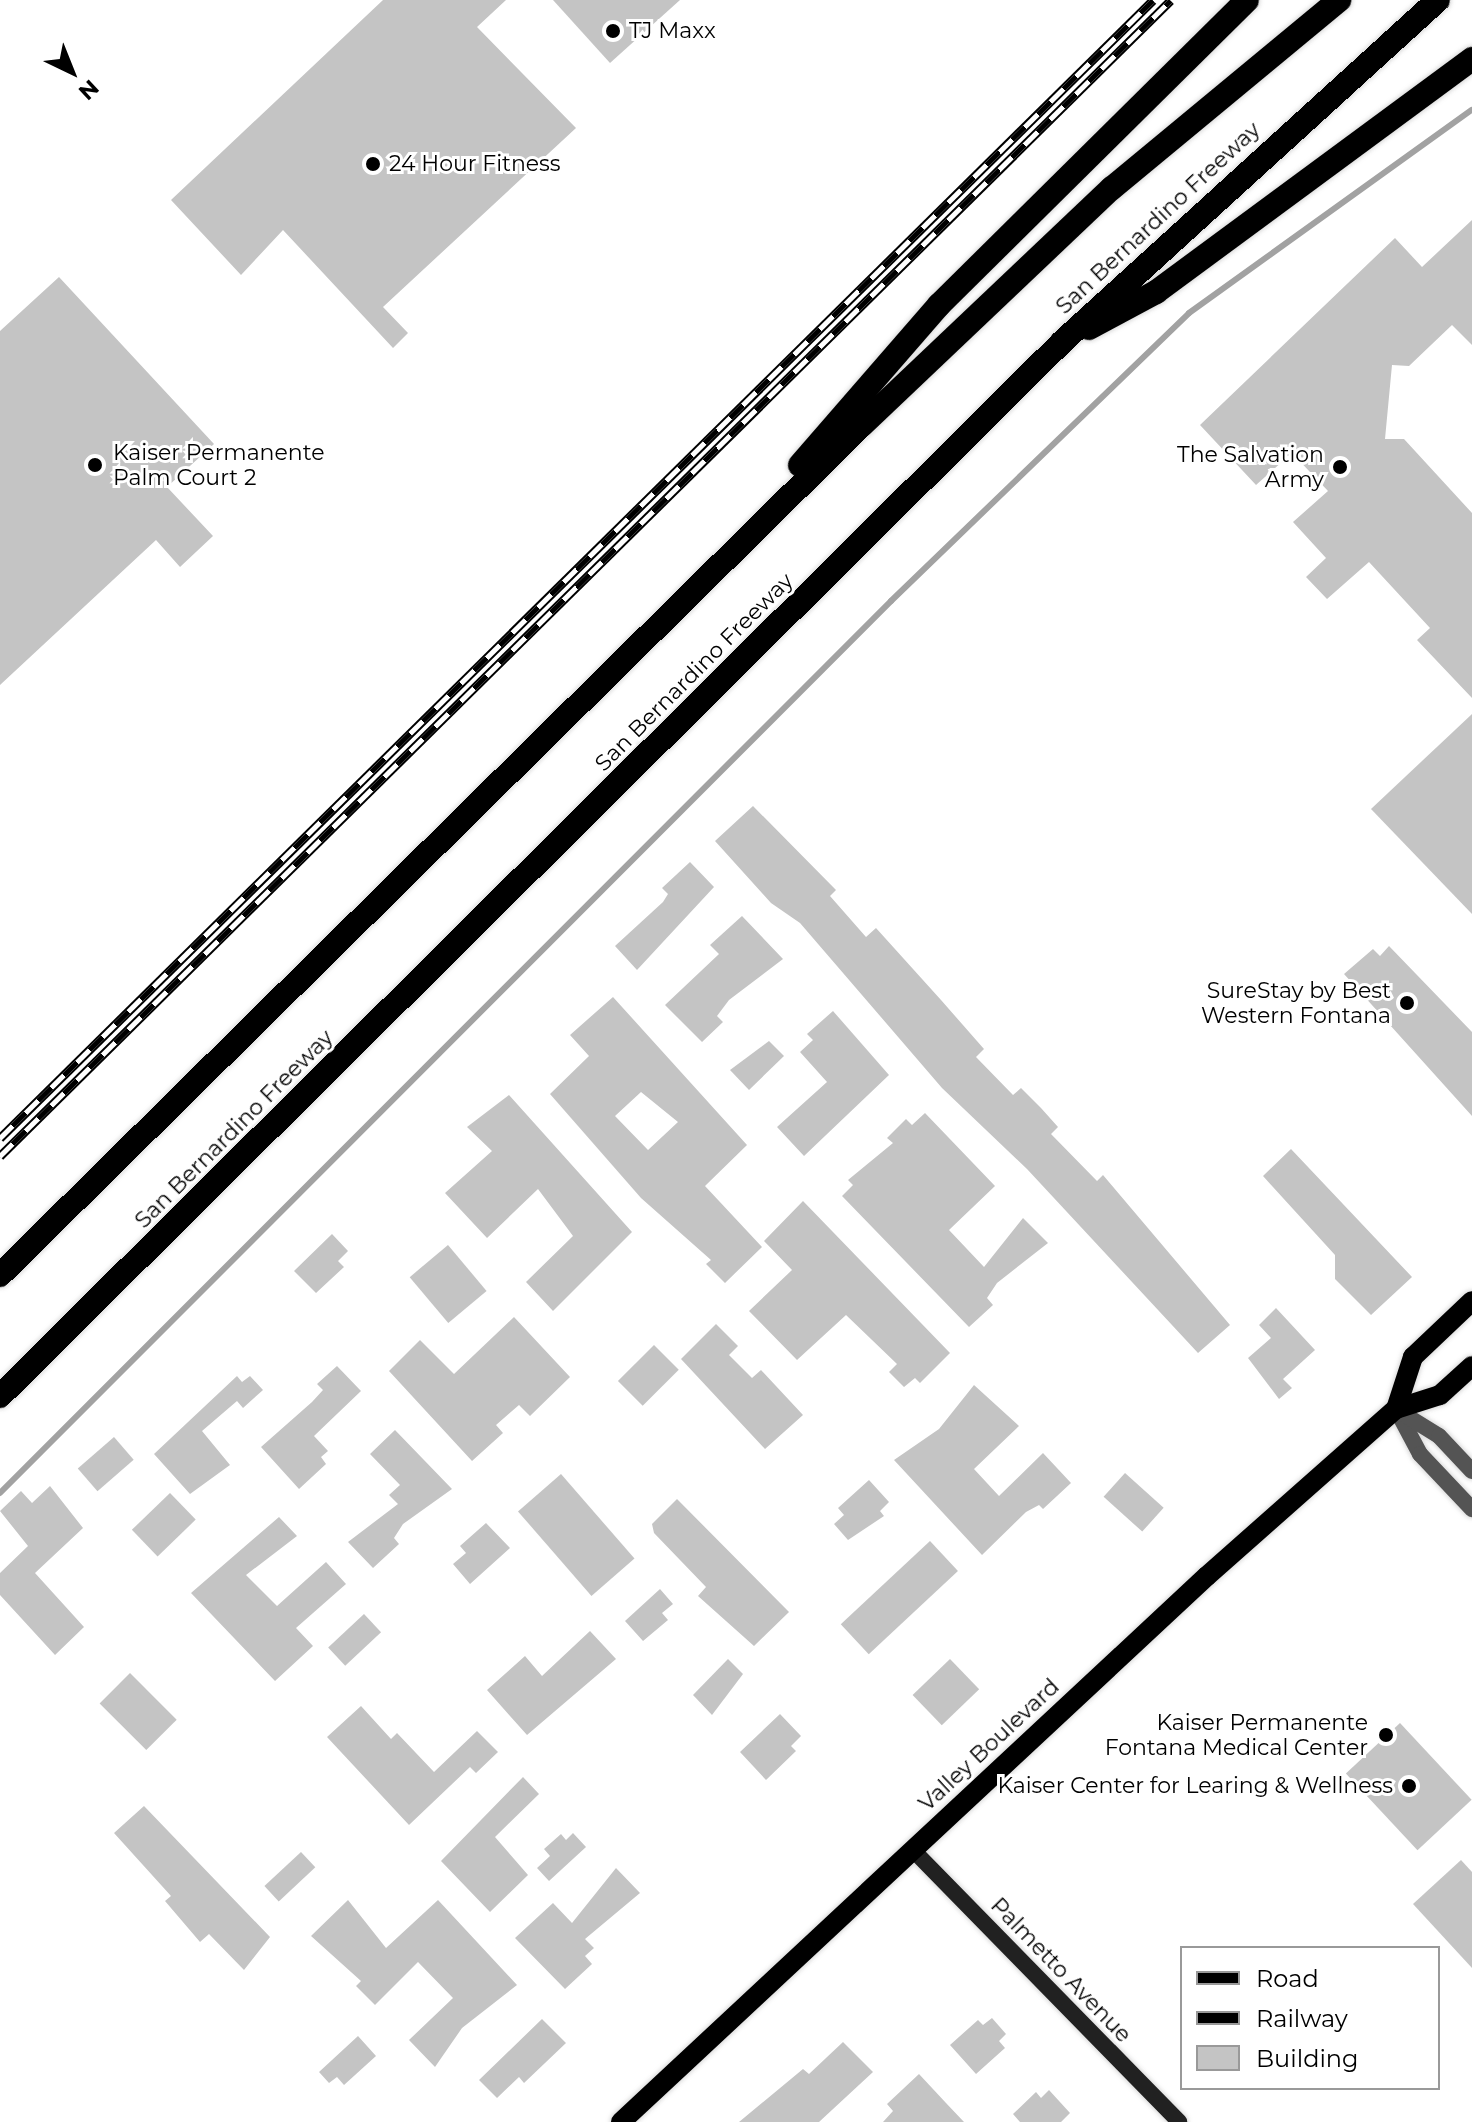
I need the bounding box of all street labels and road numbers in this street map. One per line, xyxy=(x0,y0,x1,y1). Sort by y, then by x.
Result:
street label: San Bernardino Freeway xyxy=(1051,117,1265,319)
street label: San Bernardino Freeway xyxy=(589,567,799,777)
street label: San Bernardino Freeway xyxy=(129,1024,339,1234)
street label: Valley Boulevard xyxy=(913,1673,1065,1817)
street label: Palmetto Avenue xyxy=(985,1892,1137,2048)

